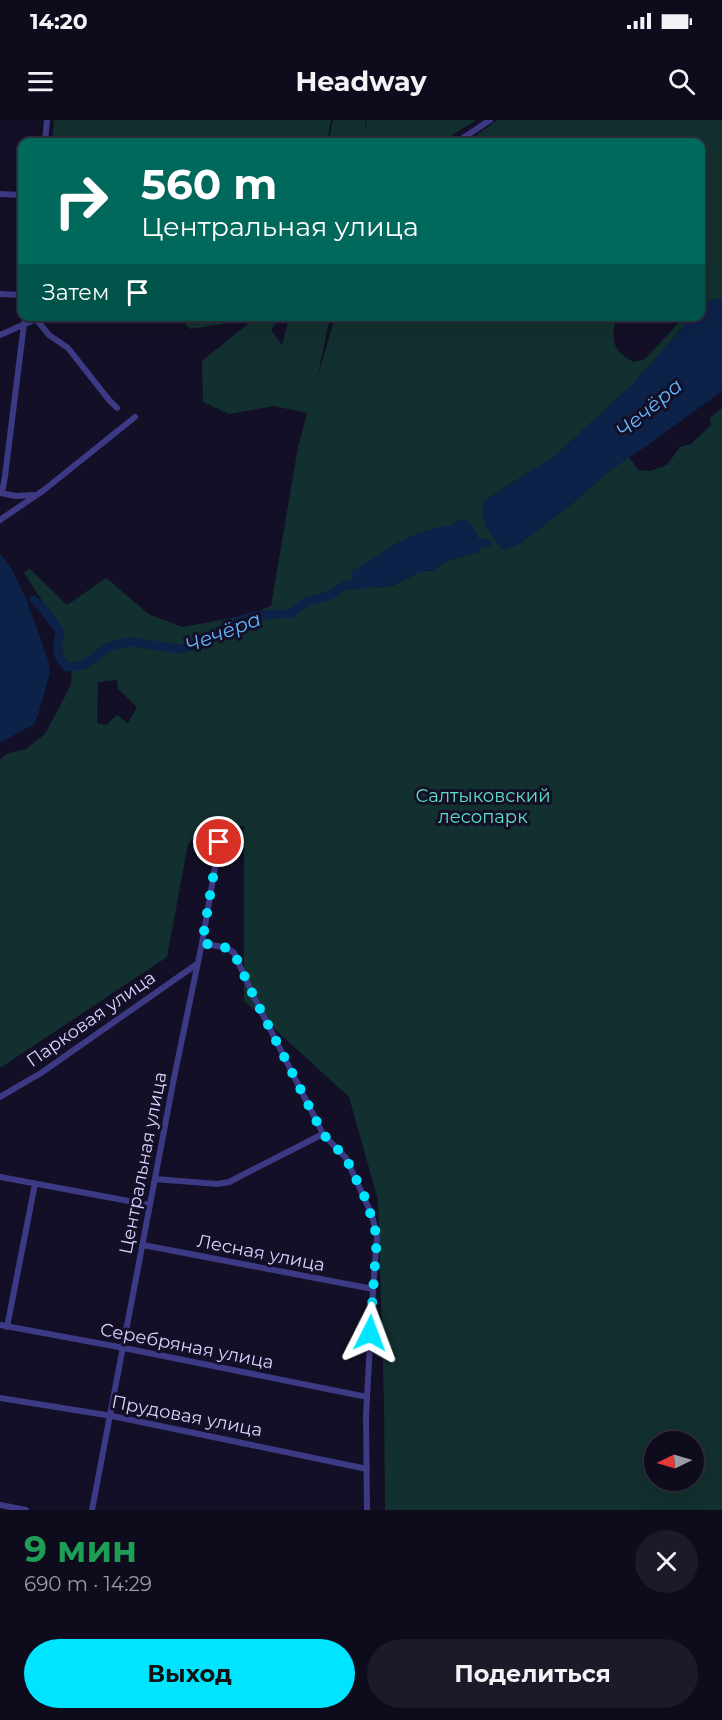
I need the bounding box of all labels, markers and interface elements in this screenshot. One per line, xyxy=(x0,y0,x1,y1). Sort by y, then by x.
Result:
text: 14:20 xyxy=(30,8,88,35)
icon: menu xyxy=(24,65,57,98)
text: Headway xyxy=(295,65,427,98)
icon: search xyxy=(665,65,698,98)
text: 560 m xyxy=(141,158,277,210)
icon: right xyxy=(42,162,120,240)
text: Центральная улица xyxy=(141,210,419,243)
icon: arrive xyxy=(121,276,154,309)
text: Затем xyxy=(42,279,109,306)
water label: Чечёра xyxy=(611,373,687,443)
water label: Чечёра xyxy=(182,607,264,657)
park label: Салтыковский лесопарк xyxy=(415,785,551,828)
pin xyxy=(193,816,244,867)
icon: arrive xyxy=(202,825,235,858)
street label: Парковая улица xyxy=(22,966,160,1072)
street label: Центральная улица xyxy=(115,1070,171,1256)
street label: Лесная улица xyxy=(195,1230,327,1276)
position arrow xyxy=(338,1301,402,1365)
street label: Серебряная улица xyxy=(98,1318,276,1374)
street label: Прудовая улица xyxy=(110,1391,264,1441)
north arrow xyxy=(644,1431,704,1491)
map controls xyxy=(644,1431,704,1491)
text: 9 мин xyxy=(24,1527,137,1571)
button: close xyxy=(635,1530,698,1593)
text: 690 m · 14:29 xyxy=(24,1572,152,1596)
button: Выход xyxy=(24,1639,355,1708)
button: Поделиться xyxy=(367,1639,698,1708)

